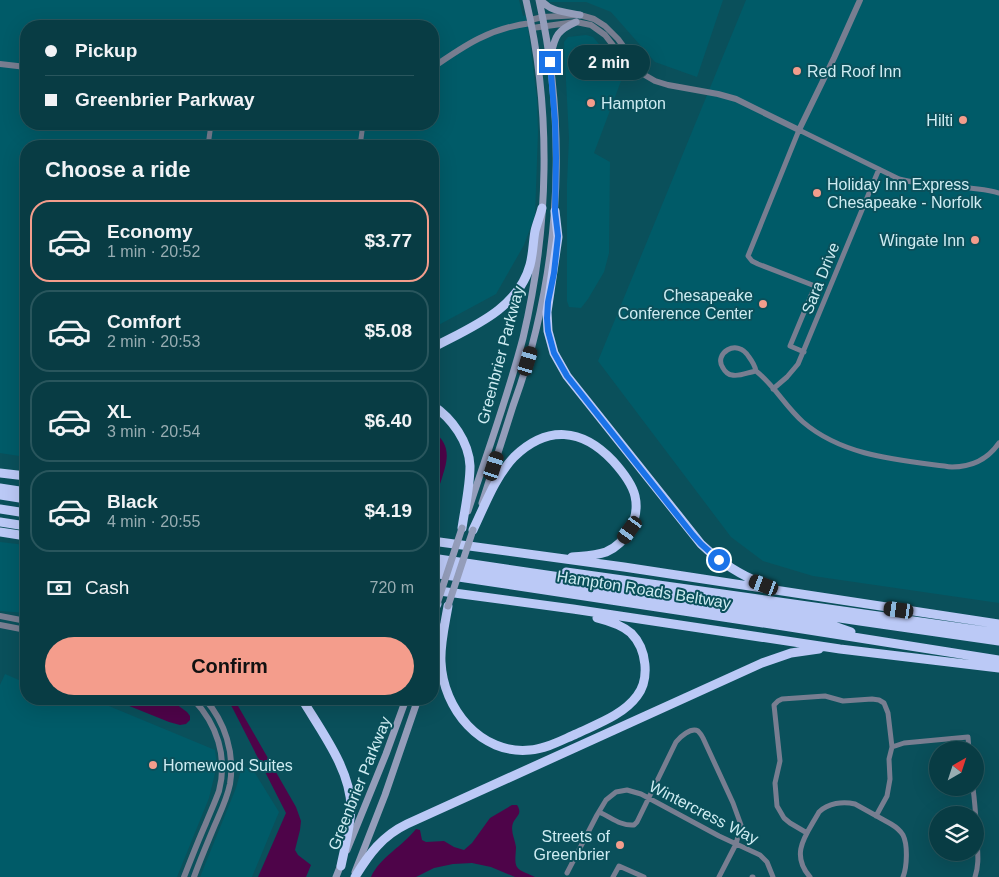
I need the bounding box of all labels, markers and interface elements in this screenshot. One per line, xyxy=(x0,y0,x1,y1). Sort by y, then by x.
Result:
text: Pickup xyxy=(75,40,137,61)
callout: 2 min xyxy=(568,44,650,80)
route end xyxy=(539,51,561,73)
text: 2 min xyxy=(588,54,630,71)
place label: Red Roof Inn xyxy=(807,63,901,80)
marker: Red Roof Inn xyxy=(791,65,803,77)
text: Greenbrier Parkway xyxy=(75,89,255,110)
place label: Hampton xyxy=(601,95,666,112)
marker: Hampton xyxy=(585,97,597,109)
place label: Hilti xyxy=(926,112,953,129)
marker: Hilti xyxy=(957,114,969,126)
text: Choose a ride xyxy=(45,157,190,182)
place label: Holiday Inn Express Chesapeake - Norfolk xyxy=(827,176,983,211)
marker: Holiday Inn Express Chesapeake - Norfolk xyxy=(811,187,823,199)
icon: car xyxy=(47,219,92,264)
text: Economy xyxy=(107,221,193,242)
text: $3.77 xyxy=(364,230,412,251)
place label: Wingate Inn xyxy=(880,232,965,249)
marker: Wingate Inn xyxy=(969,234,981,246)
street label: Sara Drive xyxy=(798,240,843,316)
text: 1 min · 20:52 xyxy=(107,243,200,260)
street label: Greenbrier Parkway xyxy=(474,284,527,426)
place label: Chesapeake Conference Center xyxy=(618,287,754,322)
marker: Chesapeake Conference Center xyxy=(757,298,769,310)
icon: car xyxy=(47,309,92,354)
text: Comfort xyxy=(107,311,181,332)
text: $5.08 xyxy=(364,320,412,341)
text: 2 min · 20:53 xyxy=(107,333,200,350)
car xyxy=(516,344,539,378)
icon: car xyxy=(47,399,92,444)
text: XL xyxy=(107,401,131,422)
text: $6.40 xyxy=(364,410,412,431)
text: 3 min · 20:54 xyxy=(107,423,200,440)
car xyxy=(482,449,505,483)
icon: car xyxy=(47,489,92,534)
text: Black xyxy=(107,491,158,512)
text: $4.19 xyxy=(364,500,412,521)
text: 4 min · 20:55 xyxy=(107,513,200,530)
car xyxy=(615,513,644,547)
route start xyxy=(708,549,730,571)
street label: Hampton Roads Beltway xyxy=(556,567,732,612)
car xyxy=(747,573,780,597)
icon: cash xyxy=(45,574,73,602)
text: Cash xyxy=(85,577,129,598)
text: 720 m xyxy=(370,579,414,596)
car xyxy=(883,600,914,620)
button: Confirm xyxy=(45,637,414,695)
street label: Greenbrier Parkway xyxy=(325,714,394,852)
north arrow xyxy=(929,741,984,796)
map controls xyxy=(929,741,984,861)
place label: Homewood Suites xyxy=(163,757,293,774)
marker: Homewood Suites xyxy=(147,759,159,771)
street label: Wintercress Way xyxy=(646,778,761,847)
button: layers xyxy=(929,806,984,861)
place label: Streets of Greenbrier xyxy=(534,828,611,863)
marker: Streets of Greenbrier xyxy=(614,839,626,851)

